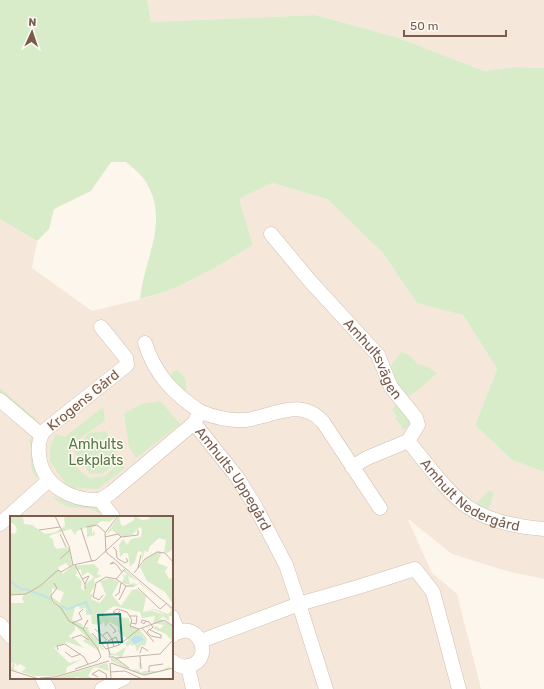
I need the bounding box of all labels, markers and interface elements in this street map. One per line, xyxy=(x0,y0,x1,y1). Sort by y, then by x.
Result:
north arrow xyxy=(12,12,52,52)
scale bar xyxy=(404,12,506,38)
text: N xyxy=(28,16,37,29)
text: 50 m xyxy=(410,19,438,33)
street label: Amhultsvägen xyxy=(340,315,405,403)
street label: Krogens Gård xyxy=(44,366,123,435)
street label: Amhults Uppegård xyxy=(191,424,274,534)
park label: Amhults Lekplats xyxy=(69,436,123,469)
street label: Amhult Nedergård xyxy=(417,455,521,535)
inset map xyxy=(10,516,173,679)

